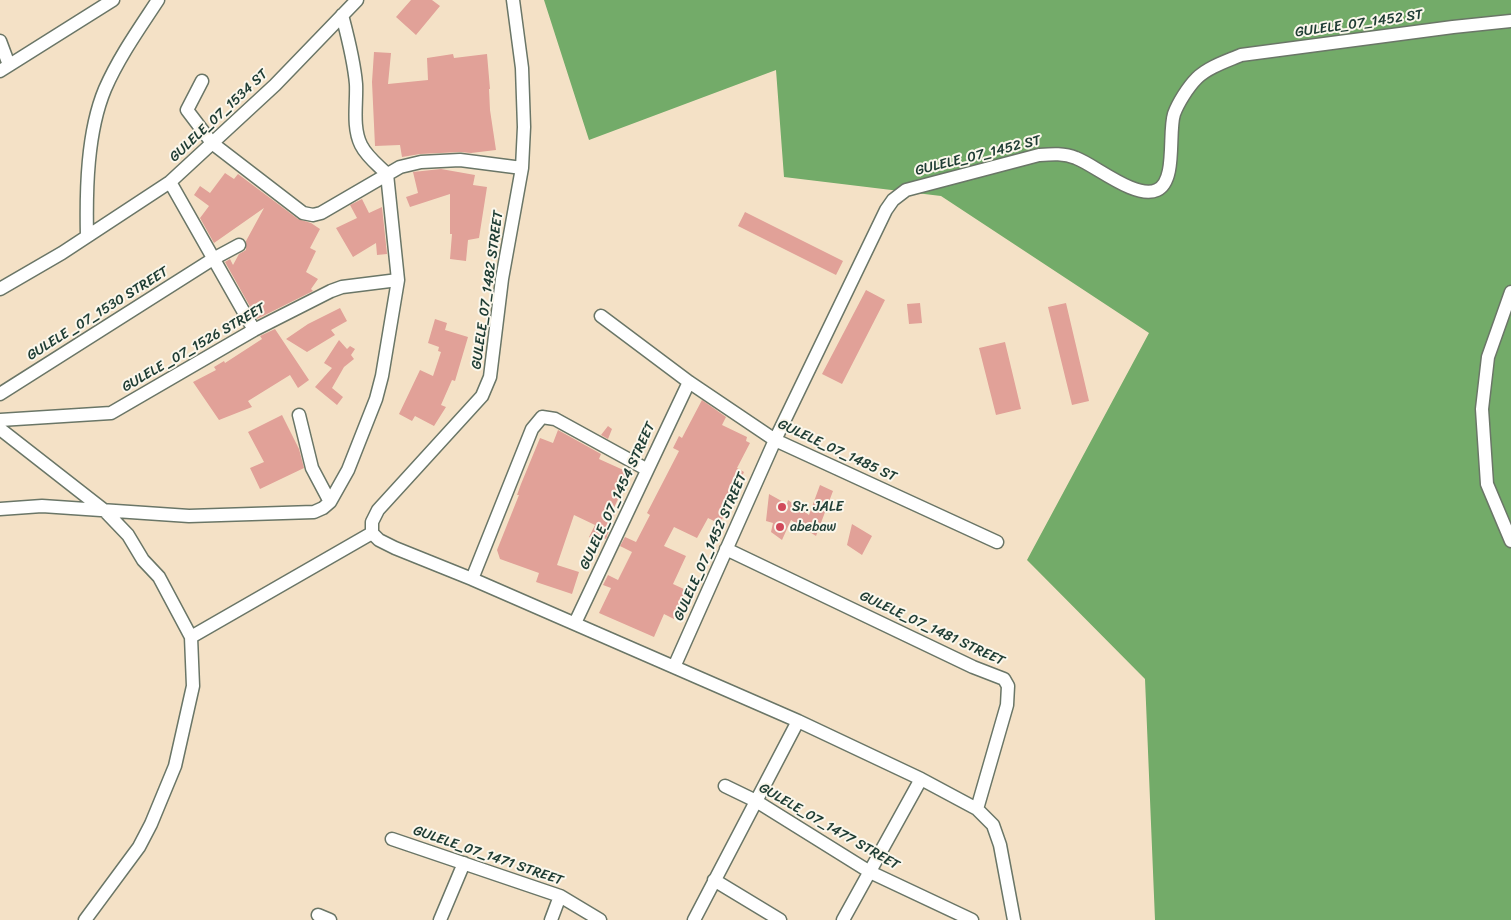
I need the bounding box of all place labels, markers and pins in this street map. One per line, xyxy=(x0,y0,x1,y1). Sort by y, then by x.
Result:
place label: Sr. JALE xyxy=(792,499,843,515)
marker: Sr. JALE xyxy=(776,501,788,513)
place label: abebaw xyxy=(790,519,836,535)
marker: abebaw xyxy=(774,521,786,533)

